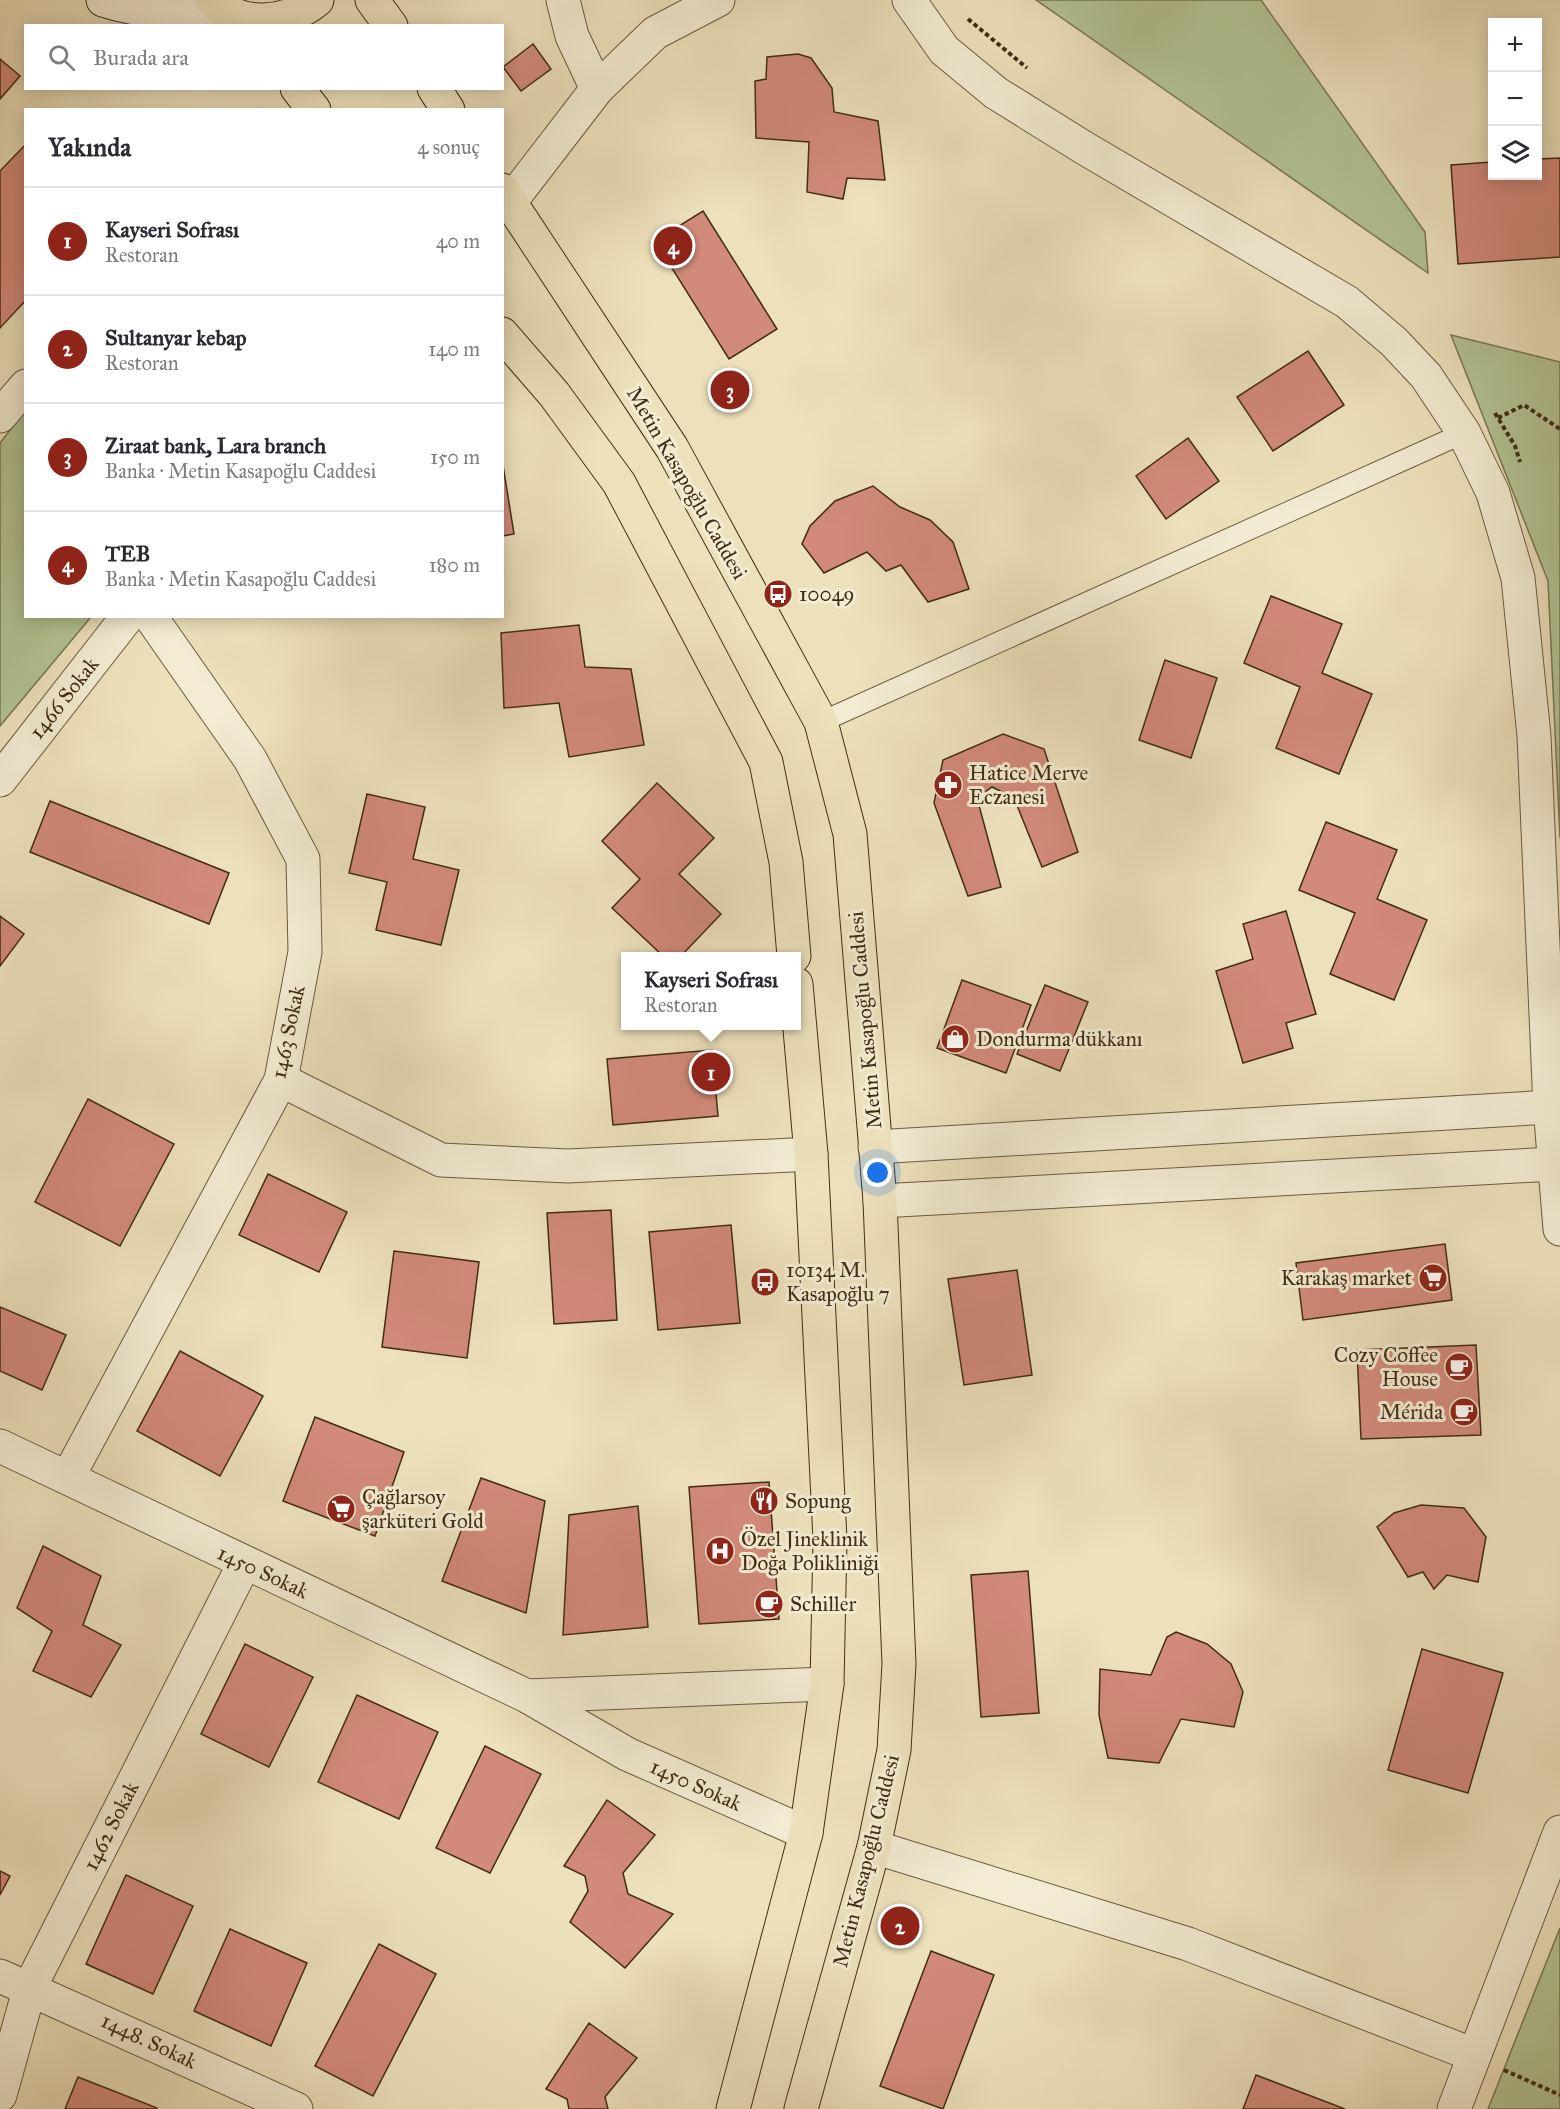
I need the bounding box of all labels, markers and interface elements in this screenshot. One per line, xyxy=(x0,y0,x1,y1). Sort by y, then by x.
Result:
map controls xyxy=(1488,18,1542,180)
button: + xyxy=(1488,18,1542,72)
search box xyxy=(24,24,504,90)
icon: search xyxy=(45,41,78,74)
text: Burada ara xyxy=(93,44,189,71)
button: − xyxy=(1488,72,1542,126)
button: layers xyxy=(1488,126,1542,180)
text: Yakında xyxy=(48,131,131,163)
text: 4 sonuç xyxy=(417,135,480,159)
text: Kayseri Sofrası xyxy=(105,216,239,243)
pin: 4 xyxy=(654,224,692,268)
text: 1 xyxy=(64,229,71,253)
text: 40 m xyxy=(436,229,480,253)
text: Restoran xyxy=(105,243,179,267)
text: Sultanyar kebap xyxy=(105,324,247,351)
text: 2 xyxy=(63,337,72,361)
text: 140 m xyxy=(428,337,480,361)
text: Restoran xyxy=(105,351,179,375)
pin: 3 xyxy=(710,368,750,412)
street label: Metin Kasapoğlu Caddesi xyxy=(621,382,753,584)
text: Ziraat bank, Lara branch xyxy=(105,432,326,459)
text: 3 xyxy=(64,445,72,469)
text: 150 m xyxy=(430,445,480,469)
text: Banka · Metin Kasapoğlu Caddesi xyxy=(105,459,376,483)
text: TEB xyxy=(105,540,150,567)
text: 4 xyxy=(62,553,73,577)
text: 180 m xyxy=(429,553,480,577)
text: Banka · Metin Kasapoğlu Caddesi xyxy=(105,567,376,591)
bus stop icon: 10049 xyxy=(762,578,794,610)
place label: 10049 xyxy=(799,581,855,607)
street label: 1466 Sokak xyxy=(24,652,104,744)
place label: Hatice Merve Eczanesi xyxy=(969,760,1089,810)
pharmacy icon: Hatice Merve Eczanesi xyxy=(932,769,964,801)
street label: Metin Kasapoğlu Caddesi xyxy=(843,910,887,1130)
popup xyxy=(621,952,801,1030)
text: Kayseri Sofrası xyxy=(644,966,778,993)
street label: 1463 Sokak xyxy=(265,983,311,1081)
text: Restoran xyxy=(644,993,718,1017)
shop icon: Dondurma dükkanı xyxy=(939,1023,971,1055)
place label: Dondurma dükkanı xyxy=(976,1026,1143,1052)
pin: 1 xyxy=(692,1050,730,1094)
your location xyxy=(863,1158,892,1187)
place label: 10134 M. Kasapoğlu 7 xyxy=(786,1257,890,1307)
supermarket icon: Karakaş market xyxy=(1417,1262,1449,1294)
place label: Karakaş market xyxy=(1281,1265,1413,1291)
bus stop icon: 10134 M. Kasapoğlu 7 xyxy=(749,1266,781,1298)
place label: Cozy Coffee House xyxy=(1334,1342,1438,1392)
cafe icon: Cozy Coffee House xyxy=(1443,1351,1475,1383)
cafe icon: Mérida xyxy=(1448,1396,1480,1428)
place label: Mérida xyxy=(1380,1399,1443,1425)
place label: Çağlarsoy şarküteri Gold xyxy=(362,1484,484,1534)
restaurant icon: Sopung xyxy=(748,1485,780,1517)
place label: Sopung xyxy=(785,1488,851,1514)
supermarket icon: Çağlarsoy şarküteri Gold xyxy=(325,1493,357,1525)
place label: Özel Jineklinik Doğa Polikliniği xyxy=(741,1526,879,1576)
hospital icon: Özel Jineklinik Doğa Polikliniği xyxy=(704,1535,736,1567)
street label: 1450 Sokak xyxy=(213,1540,313,1605)
cafe icon: Schiller xyxy=(753,1588,785,1620)
place label: Schiller xyxy=(790,1591,856,1617)
street label: Metin Kasapoğlu Caddesi xyxy=(827,1752,905,1970)
street label: 1450 Sokak xyxy=(646,1753,746,1817)
street label: 1462 Sokak xyxy=(77,1777,145,1875)
pin: 2 xyxy=(880,1904,920,1948)
street label: 1448. Sokak xyxy=(97,2007,201,2075)

